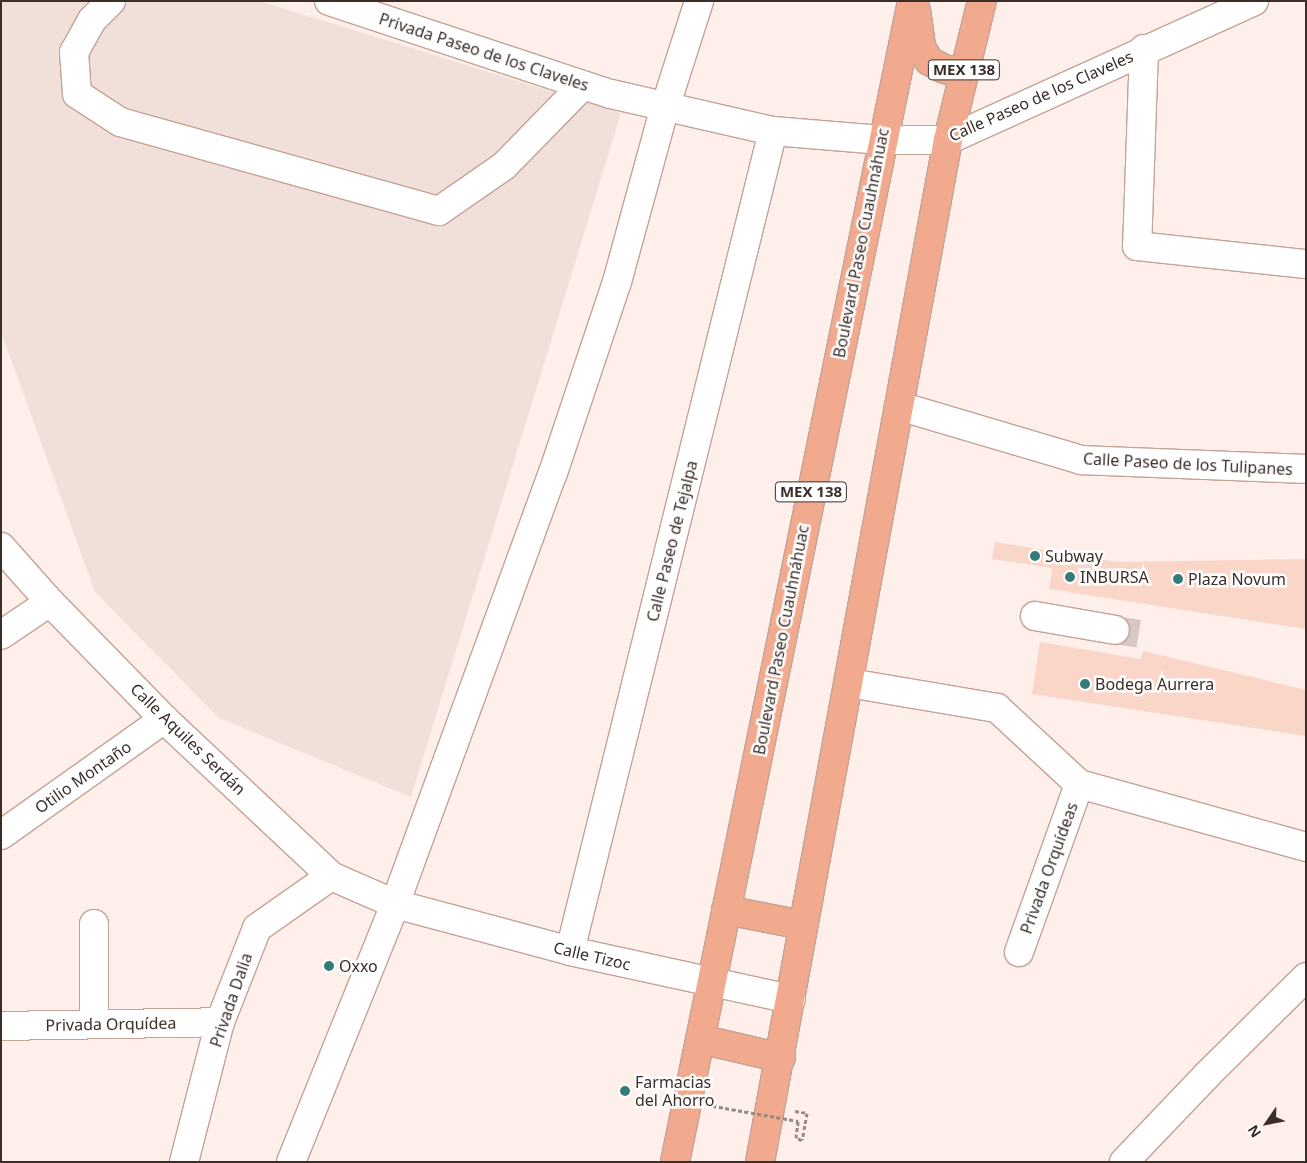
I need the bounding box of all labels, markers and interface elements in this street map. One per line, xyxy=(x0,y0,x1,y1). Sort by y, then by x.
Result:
street label: Privada Paseo de los Claveles xyxy=(377,9,591,95)
street label: Calle Paseo de los Claveles xyxy=(946,47,1136,145)
road number: MEX 138 xyxy=(928,58,1000,82)
street label: Boulevard Paseo Cuauhnáhuac xyxy=(829,127,893,359)
street label: Calle Paseo de los Tulipanes xyxy=(1083,449,1293,479)
street label: Calle Paseo de Tejalpa xyxy=(643,458,701,624)
road number: MEX 138 xyxy=(775,480,847,504)
street label: Boulevard Paseo Cuauhnáhuac xyxy=(749,524,813,756)
place label: Subway xyxy=(1045,546,1103,566)
marker: Subway xyxy=(1029,550,1041,562)
place label: INBURSA xyxy=(1080,567,1149,587)
place label: Plaza Novum xyxy=(1188,569,1286,589)
marker: INBURSA xyxy=(1064,571,1076,583)
marker: Plaza Novum xyxy=(1172,573,1184,585)
place label: Bodega Aurrera xyxy=(1095,674,1214,694)
marker: Bodega Aurrera xyxy=(1079,678,1091,690)
street label: Calle Aquiles Serdán xyxy=(127,679,249,799)
street label: Otilio Montaño xyxy=(31,737,135,817)
street label: Privada Orquídeas xyxy=(1016,800,1082,936)
street label: Calle Tizoc xyxy=(552,938,632,974)
street label: Privada Dalia xyxy=(206,950,256,1050)
place label: Oxxo xyxy=(339,956,378,976)
marker: Oxxo xyxy=(323,960,335,972)
street label: Privada Orquídea xyxy=(45,1013,177,1035)
place label: Farmacias del Ahorro xyxy=(635,1072,715,1110)
marker: Farmacias del Ahorro xyxy=(619,1085,631,1097)
north arrow xyxy=(1242,1098,1292,1148)
text: N xyxy=(1243,1121,1265,1141)

